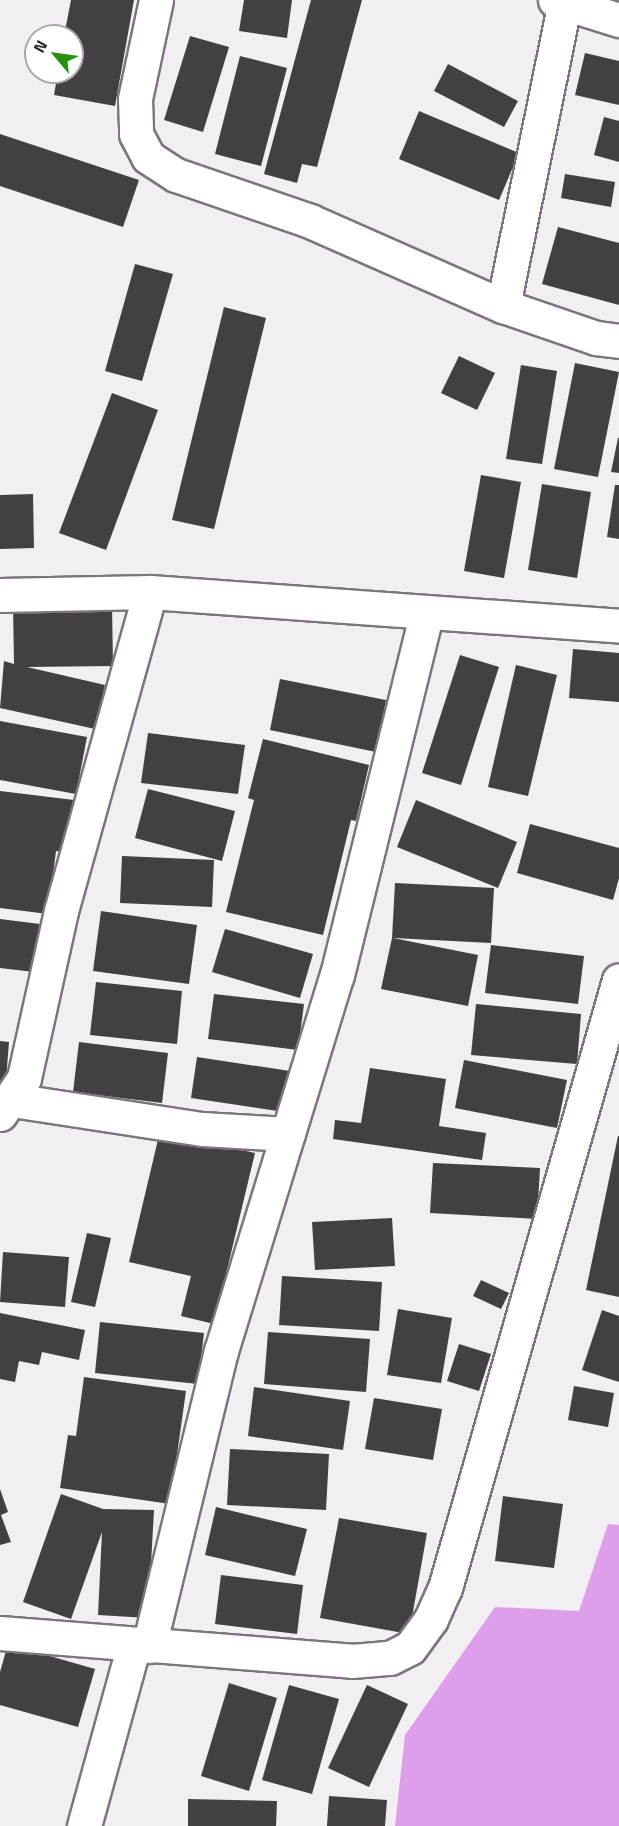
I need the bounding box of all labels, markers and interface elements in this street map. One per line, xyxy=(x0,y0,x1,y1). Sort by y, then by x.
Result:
north arrow xyxy=(24,24,84,84)
text: N xyxy=(27,36,53,57)

